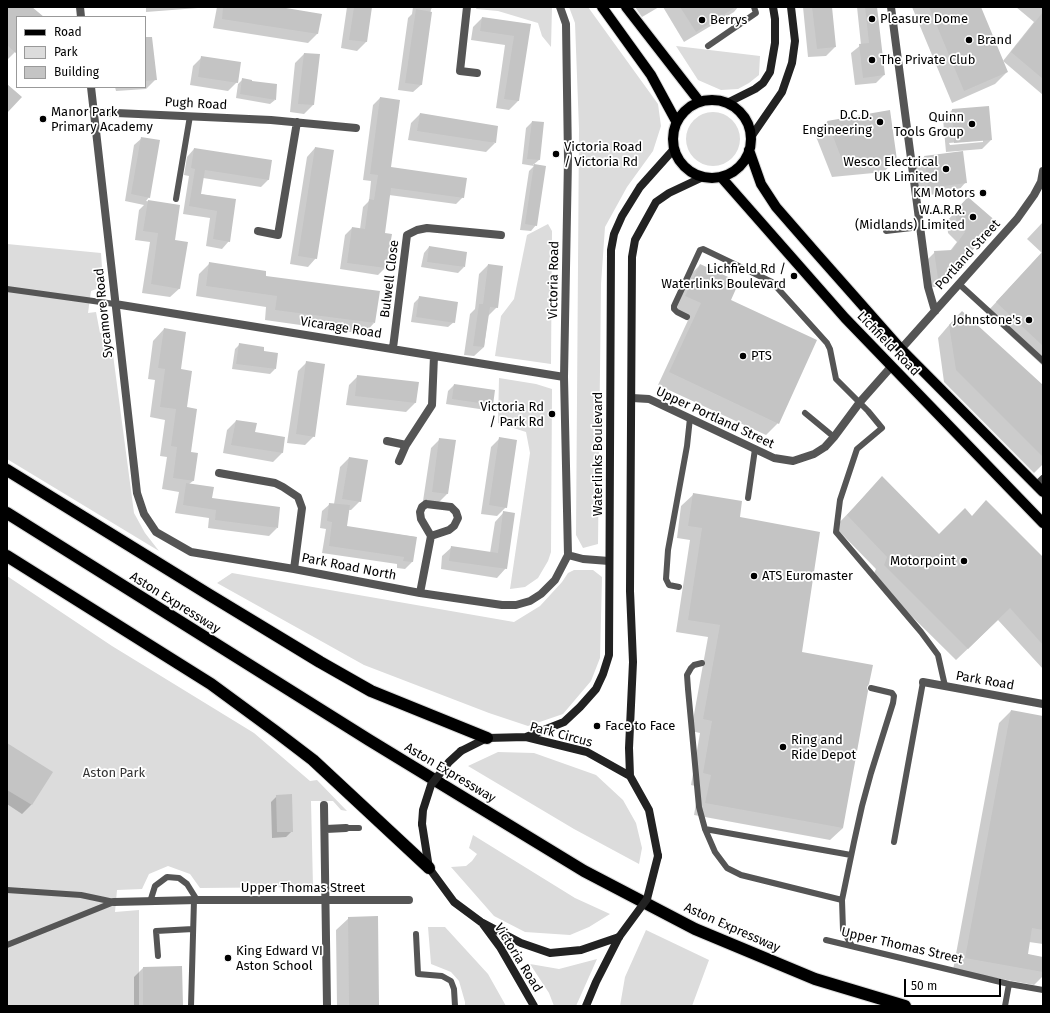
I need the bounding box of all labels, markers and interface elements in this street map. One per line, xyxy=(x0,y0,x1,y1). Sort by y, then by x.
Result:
place label: Pleasure Dome xyxy=(880,11,968,27)
place label: Berrys xyxy=(710,12,747,28)
marker: Pleasure Dome xyxy=(867,14,877,24)
marker: Berrys xyxy=(697,15,707,25)
legend xyxy=(16,16,146,88)
text: Road xyxy=(54,25,82,39)
place label: Brand xyxy=(977,32,1012,48)
marker: Brand xyxy=(964,35,974,45)
text: Park xyxy=(54,45,78,59)
place label: The Private Club xyxy=(880,52,975,68)
marker: The Private Club xyxy=(867,55,877,65)
text: Building xyxy=(54,65,99,79)
street label: Pugh Road xyxy=(164,95,228,113)
place label: Manor Park Primary Academy xyxy=(51,104,153,135)
place label: D.C.D. Engineering xyxy=(802,107,872,138)
place label: Quinn Tools Group xyxy=(894,109,964,140)
marker: Manor Park Primary Academy xyxy=(38,114,48,124)
marker: D.C.D. Engineering xyxy=(875,117,885,127)
marker: Quinn Tools Group xyxy=(967,119,977,129)
place label: Victoria Road / Victoria Rd xyxy=(564,139,642,170)
marker: Victoria Road / Victoria Rd xyxy=(551,149,561,159)
place label: Wesco Electrical UK Limited xyxy=(843,154,938,185)
marker: Wesco Electrical UK Limited xyxy=(941,164,951,174)
place label: KM Motors xyxy=(913,185,975,201)
marker: KM Motors xyxy=(978,188,988,198)
place label: W.A.R.R. (Midlands) Limited xyxy=(855,202,965,233)
marker: W.A.R.R. (Midlands) Limited xyxy=(968,212,978,222)
street label: Portland Street xyxy=(932,217,1004,293)
street label: Bulwell Close xyxy=(377,239,403,319)
street label: Victoria Road xyxy=(546,241,562,319)
place label: Lichfield Rd / Waterlinks Boulevard xyxy=(661,261,786,292)
street label: Sycamore Road xyxy=(92,267,116,359)
marker: Lichfield Rd / Waterlinks Boulevard xyxy=(789,271,799,281)
street label: Lichfield Road xyxy=(853,309,923,379)
place label: Johnstone's xyxy=(953,312,1021,328)
street label: Vicarage Road xyxy=(299,314,383,342)
marker: Johnstone's xyxy=(1024,315,1034,325)
place label: PTS xyxy=(751,348,772,364)
marker: PTS xyxy=(738,351,748,361)
street label: Upper Portland Street xyxy=(653,384,777,452)
street label: Waterlinks Boulevard xyxy=(590,392,606,516)
place label: Victoria Rd / Park Rd xyxy=(480,399,544,430)
marker: Victoria Rd / Park Rd xyxy=(547,409,557,419)
street label: Park Road North xyxy=(300,550,398,584)
place label: Motorpoint xyxy=(890,553,956,569)
marker: Motorpoint xyxy=(959,556,969,566)
place label: ATS Euromaster xyxy=(762,568,853,584)
street label: Aston Expressway xyxy=(127,569,223,637)
marker: ATS Euromaster xyxy=(749,571,759,581)
street label: Park Road xyxy=(955,668,1015,694)
place label: Face to Face xyxy=(605,718,675,734)
street label: Park Circus xyxy=(528,719,594,751)
marker: Face to Face xyxy=(592,721,602,731)
place label: Ring and Ride Depot xyxy=(791,732,856,763)
street label: Aston Expressway xyxy=(402,740,498,806)
marker: Ring and Ride Depot xyxy=(778,742,788,752)
park label: Aston Park xyxy=(83,765,145,781)
street label: Upper Thomas Street xyxy=(241,880,365,896)
street label: Aston Expressway xyxy=(681,900,783,956)
street label: Victoria Road xyxy=(491,921,545,995)
street label: Upper Thomas Street xyxy=(840,924,964,968)
place label: King Edward VI Aston School xyxy=(236,943,323,974)
marker: King Edward VI Aston School xyxy=(223,953,233,963)
scale bar xyxy=(906,971,1003,997)
text: 50 m xyxy=(911,979,937,993)

